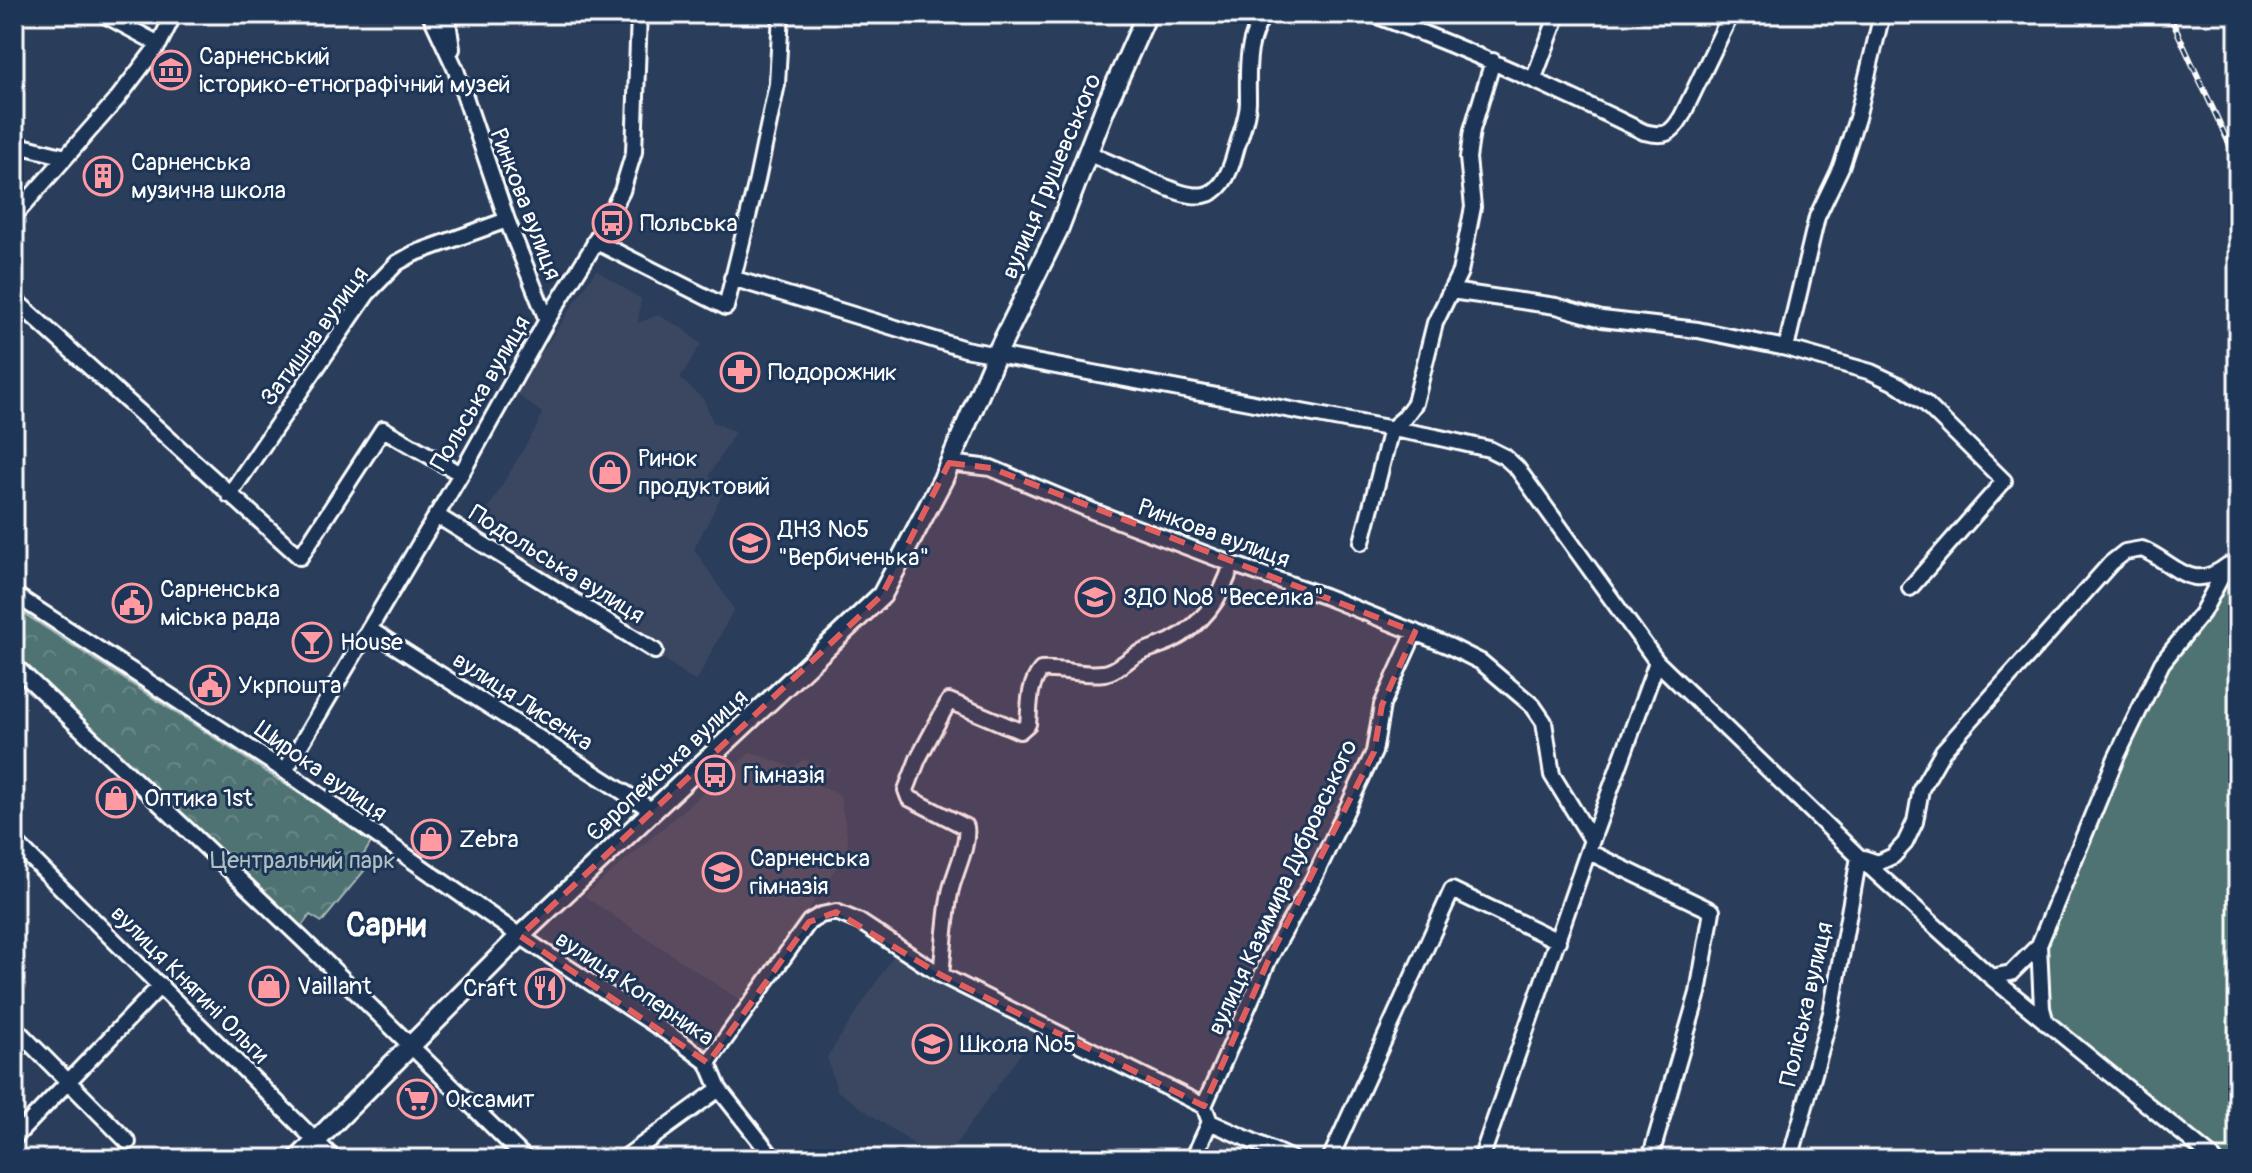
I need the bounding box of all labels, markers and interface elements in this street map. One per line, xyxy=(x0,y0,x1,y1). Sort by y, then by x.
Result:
place label: Сарненський історико-етнографічний музей xyxy=(199,42,511,99)
museum icon: Сарненський історико-етнографічний музей xyxy=(150,49,192,91)
street label: вулиця Грушевського xyxy=(995,69,1108,283)
street label: Ринкова вулиця xyxy=(483,124,568,284)
place label: Сарненська музична школа xyxy=(131,148,286,205)
building icon: Сарненська музична школа xyxy=(82,155,124,197)
bus stop icon: Польська xyxy=(591,202,633,244)
place label: Польська xyxy=(640,209,738,238)
street label: Затишна вулиця xyxy=(254,261,375,412)
street label: Польська вулиця xyxy=(424,310,537,476)
pharmacy icon: Подорожник xyxy=(719,351,761,393)
place label: Подорожник xyxy=(768,358,897,387)
place label: Ринок продуктовий xyxy=(638,444,770,501)
shop icon: Ринок продуктовий xyxy=(589,451,631,493)
street label: Ринкова вулиця xyxy=(1134,493,1294,574)
street label: Подольська вулиця xyxy=(463,499,650,630)
place label: ДНЗ №5 "Вербиченька" xyxy=(777,515,929,572)
school or university icon: ДНЗ №5 "Вербиченька" xyxy=(729,522,771,564)
place label: Сарненська міська рада xyxy=(160,575,280,632)
school or university icon: ЗДО №8 "Веселка" xyxy=(1074,576,1116,618)
public building icon: Сарненська міська рада xyxy=(111,582,153,624)
place label: ЗДО №8 "Веселка" xyxy=(1123,583,1324,612)
bar icon: House xyxy=(291,621,333,663)
place label: House xyxy=(340,628,403,657)
street label: вулиця Лисенка xyxy=(447,645,598,758)
public building icon: Укрпошта xyxy=(189,664,231,706)
place label: Укрпошта xyxy=(238,671,341,700)
street label: Європейська вулиця xyxy=(581,683,754,847)
street label: Широка вулиця xyxy=(249,715,393,828)
street label: вулиця Казимира Дубровського xyxy=(1201,735,1364,1039)
bus stop icon: Гімназія xyxy=(694,754,736,796)
place label: Гімназія xyxy=(743,761,825,790)
shop icon: Оптика 1st xyxy=(95,777,137,819)
place label: Оптика 1st xyxy=(144,784,253,813)
shop icon: Zebra xyxy=(410,818,452,860)
place label: Zebra xyxy=(459,825,519,854)
place label: Сарненська гімназія xyxy=(750,844,870,901)
park label: Центральний парк xyxy=(210,846,396,875)
school or university icon: Сарненська гімназія xyxy=(701,851,743,893)
street label: вулиця Княгині Ольги xyxy=(104,899,275,1070)
district label: Сарни xyxy=(346,906,427,946)
street label: Поліська вулиця xyxy=(1773,919,1839,1089)
street label: вулиця Коперника xyxy=(550,925,720,1052)
shop icon: Vaillant xyxy=(248,965,290,1007)
restaurant icon: Craft xyxy=(524,967,566,1009)
place label: Vaillant xyxy=(297,972,372,1001)
place label: Craft xyxy=(463,974,517,1003)
school or university icon: Школа №5 xyxy=(911,1023,953,1065)
place label: Школа №5 xyxy=(960,1030,1076,1059)
supermarket icon: Оксамит xyxy=(396,1078,438,1120)
place label: Оксамит xyxy=(445,1085,535,1114)

